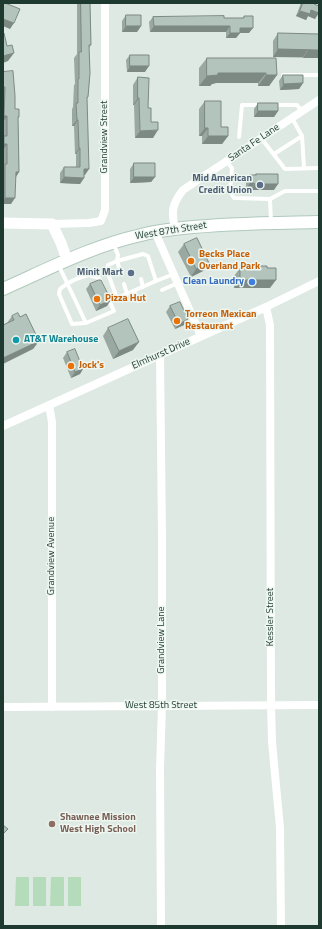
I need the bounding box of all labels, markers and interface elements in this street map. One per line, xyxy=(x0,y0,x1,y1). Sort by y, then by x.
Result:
street label: Grandview Street xyxy=(99,101,111,173)
street label: Santa Fe Lane xyxy=(226,122,282,164)
place label: Mid American Credit Union xyxy=(192,173,252,196)
marker: Mid American Credit Union xyxy=(255,180,265,190)
street label: West 87th Street xyxy=(134,219,208,243)
place label: Becks Place Overland Park xyxy=(199,249,260,272)
marker: Becks Place Overland Park xyxy=(186,256,196,266)
place label: Minit Mart xyxy=(77,267,123,279)
marker: Minit Mart xyxy=(126,268,136,278)
place label: Clean Laundry xyxy=(183,276,244,288)
marker: Clean Laundry xyxy=(247,277,257,287)
place label: Pizza Hut xyxy=(105,293,146,305)
marker: Pizza Hut xyxy=(92,294,102,304)
place label: Torreon Mexican Restaurant xyxy=(185,309,257,332)
marker: Torreon Mexican Restaurant xyxy=(172,316,182,326)
place label: AT&T Warehouse xyxy=(24,334,98,346)
marker: AT&T Warehouse xyxy=(11,335,21,345)
street label: Elmhurst Drive xyxy=(130,336,192,372)
place label: Jock's xyxy=(79,360,104,372)
marker: Jock's xyxy=(66,361,76,371)
street label: Grandview Avenue xyxy=(46,517,58,595)
street label: Kessler Street xyxy=(265,588,277,646)
street label: Grandview Lane xyxy=(156,606,168,674)
street label: West 85th Street xyxy=(125,700,197,712)
place label: Shawnee Mission West High School xyxy=(60,812,136,836)
marker: Shawnee Mission West High School xyxy=(47,819,57,829)

